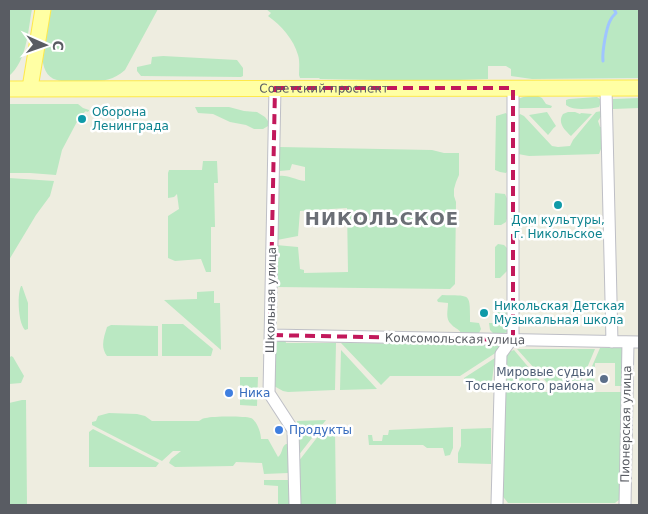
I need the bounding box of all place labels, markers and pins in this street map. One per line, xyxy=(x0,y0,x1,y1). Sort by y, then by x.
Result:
place label: Оборона Ленинграда xyxy=(92,105,169,133)
marker: Оборона Ленинграда xyxy=(76,113,88,125)
marker: Дом культуры, г. Никольское xyxy=(552,199,564,211)
place label: Дом культуры, г. Никольское xyxy=(511,213,605,241)
place label: Никольская Детская Музыкальная школа xyxy=(494,299,625,327)
marker: Никольская Детская Музыкальная школа xyxy=(478,307,490,319)
place label: Мировые судьи Тосненского района xyxy=(465,365,594,393)
marker: Мировые судьи Тосненского района xyxy=(598,373,610,385)
place label: Ника xyxy=(239,386,270,400)
marker: Ника xyxy=(223,387,235,399)
place label: Продукты xyxy=(289,423,352,437)
marker: Продукты xyxy=(273,424,285,436)

